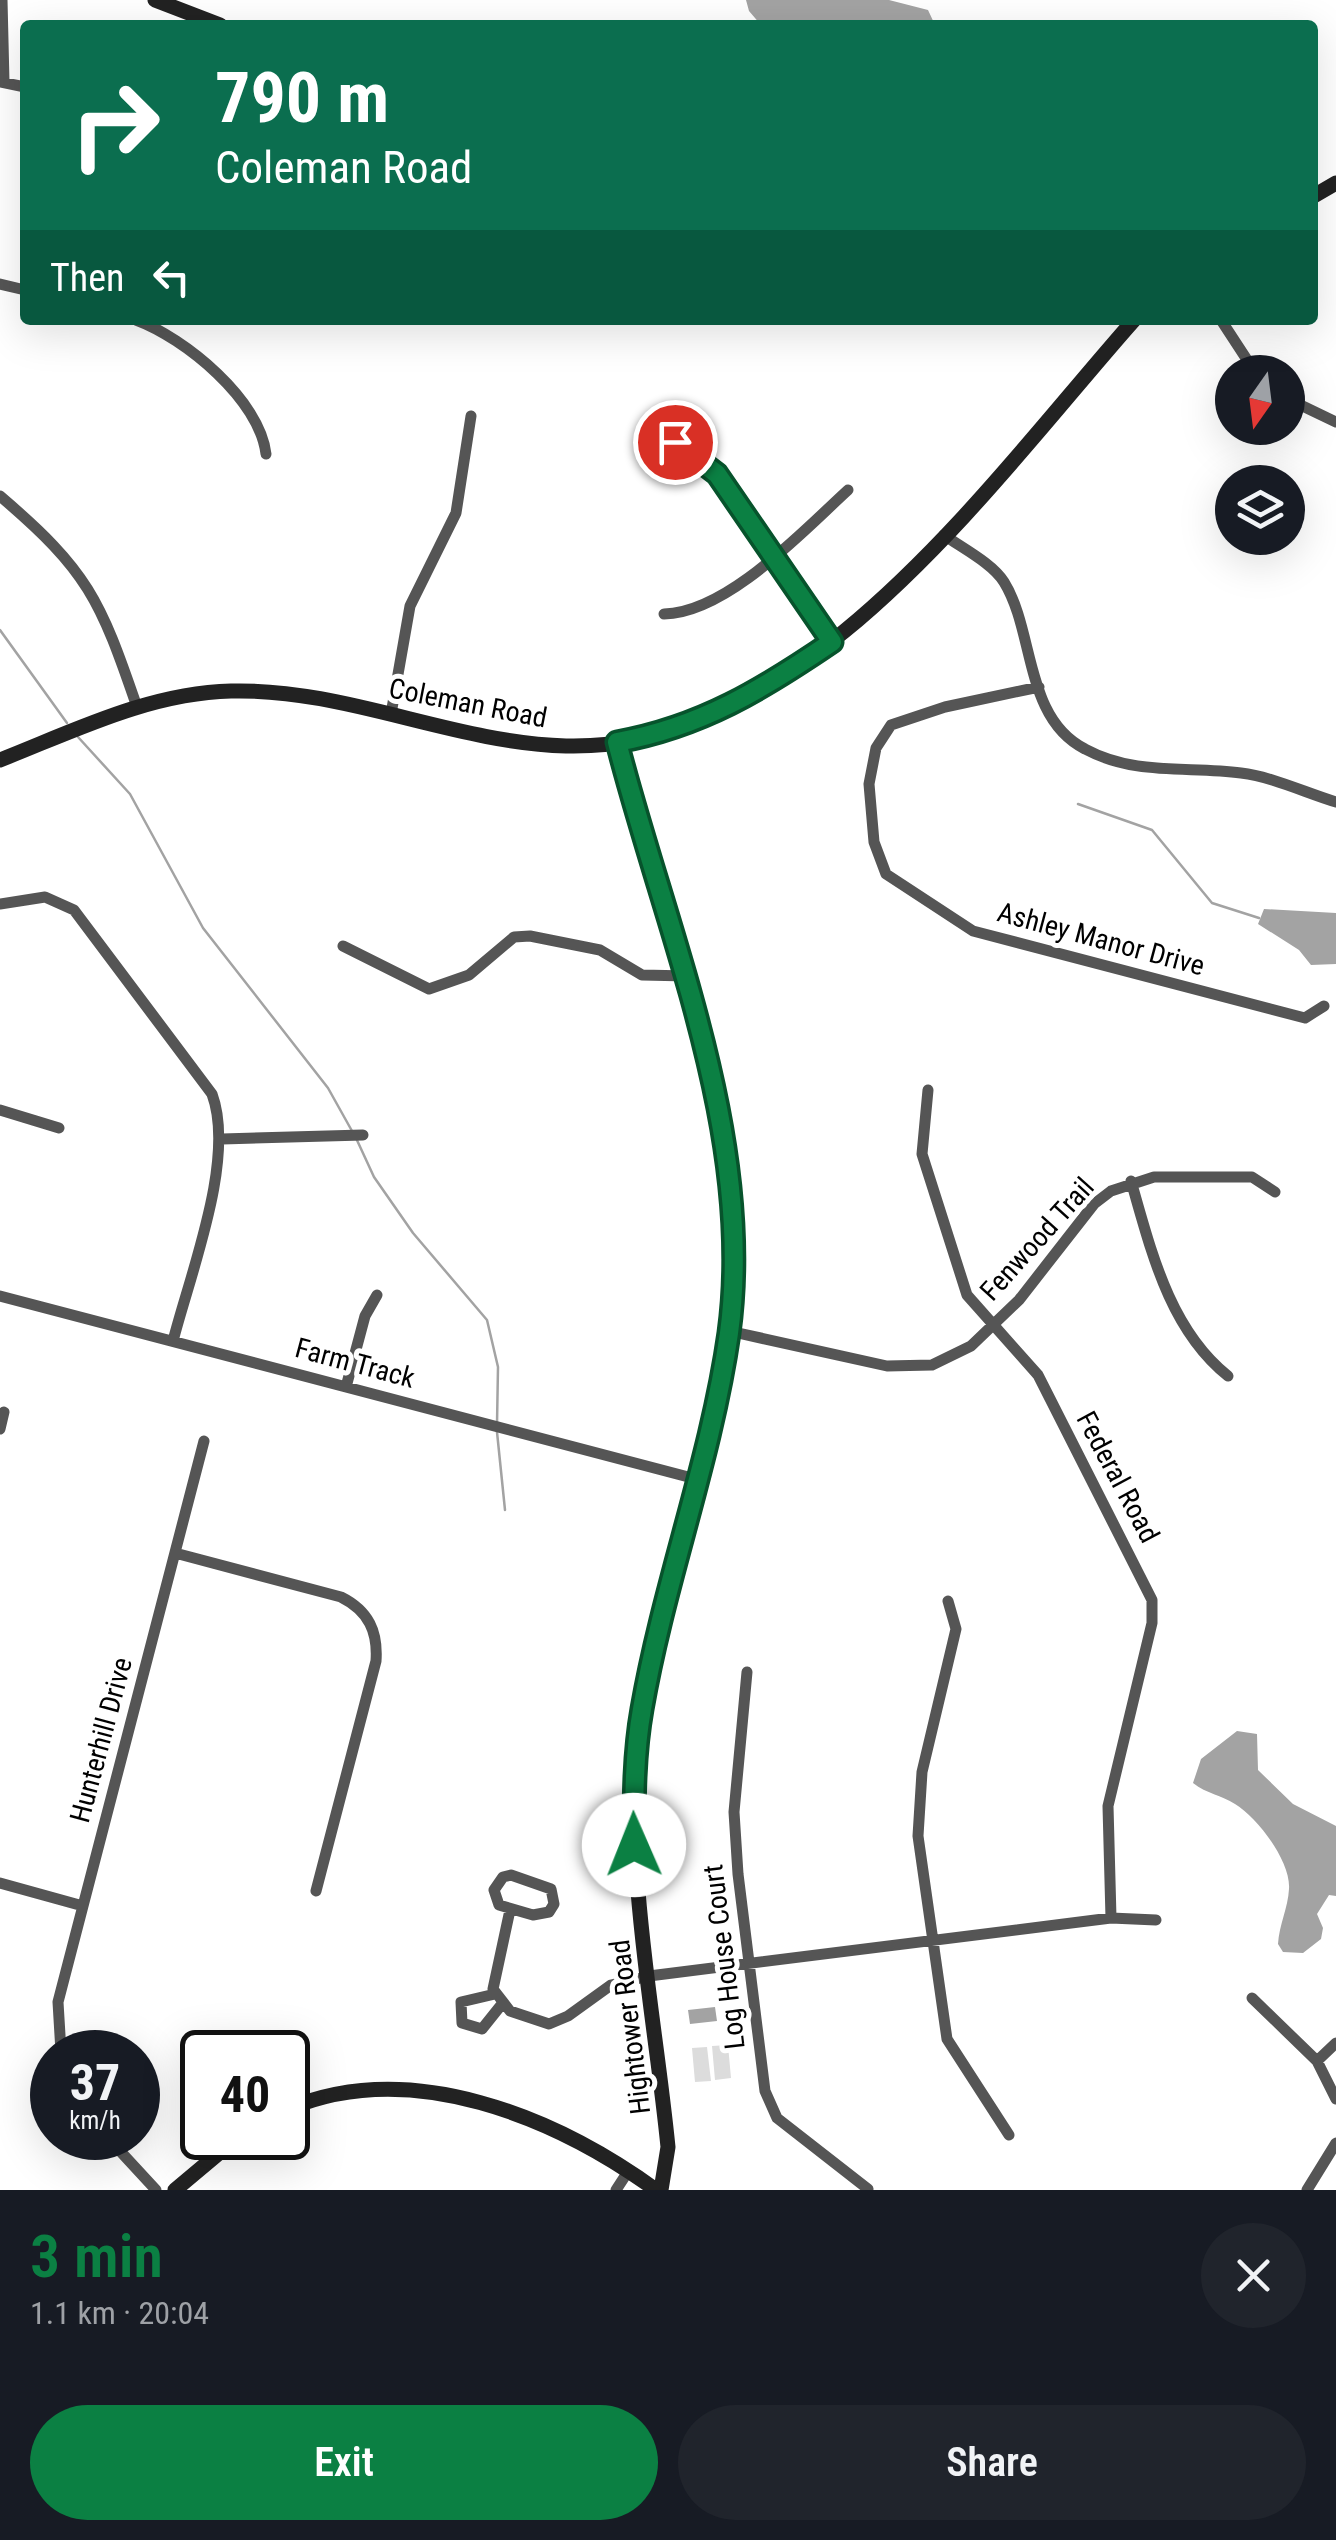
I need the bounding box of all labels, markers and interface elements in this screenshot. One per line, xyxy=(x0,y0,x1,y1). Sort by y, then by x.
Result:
text: 790 m xyxy=(215,57,389,139)
icon: right xyxy=(50,60,180,190)
text: Coleman Road xyxy=(215,141,472,194)
icon: left xyxy=(144,250,199,305)
text: Then xyxy=(50,256,124,300)
north arrow xyxy=(1215,355,1305,445)
map controls xyxy=(1215,355,1305,555)
pin xyxy=(633,400,718,485)
icon: arrive xyxy=(648,415,703,470)
button: layers xyxy=(1215,465,1305,555)
street label: Coleman Road xyxy=(386,672,550,734)
street label: Ashley Manor Drive xyxy=(994,896,1208,982)
street label: Fenwood Trail xyxy=(973,1171,1101,1307)
street label: Farm Track xyxy=(292,1331,419,1395)
street label: Federal Road xyxy=(1070,1406,1166,1548)
street label: Hunterhill Drive xyxy=(63,1654,139,1826)
position arrow xyxy=(582,1793,686,1897)
street label: Log House Court xyxy=(696,1863,752,2051)
street label: Hightower Road xyxy=(603,1938,657,2116)
speed limit sign: 40 xyxy=(180,2030,310,2160)
text: 37 xyxy=(70,2054,120,2112)
text: km/h xyxy=(69,2106,121,2135)
text: 3 min xyxy=(30,2221,163,2292)
button: close xyxy=(1201,2223,1306,2328)
text: 1.1 km · 20:04 xyxy=(30,2294,209,2332)
button: Exit xyxy=(30,2405,658,2520)
button: Share xyxy=(678,2405,1306,2520)

